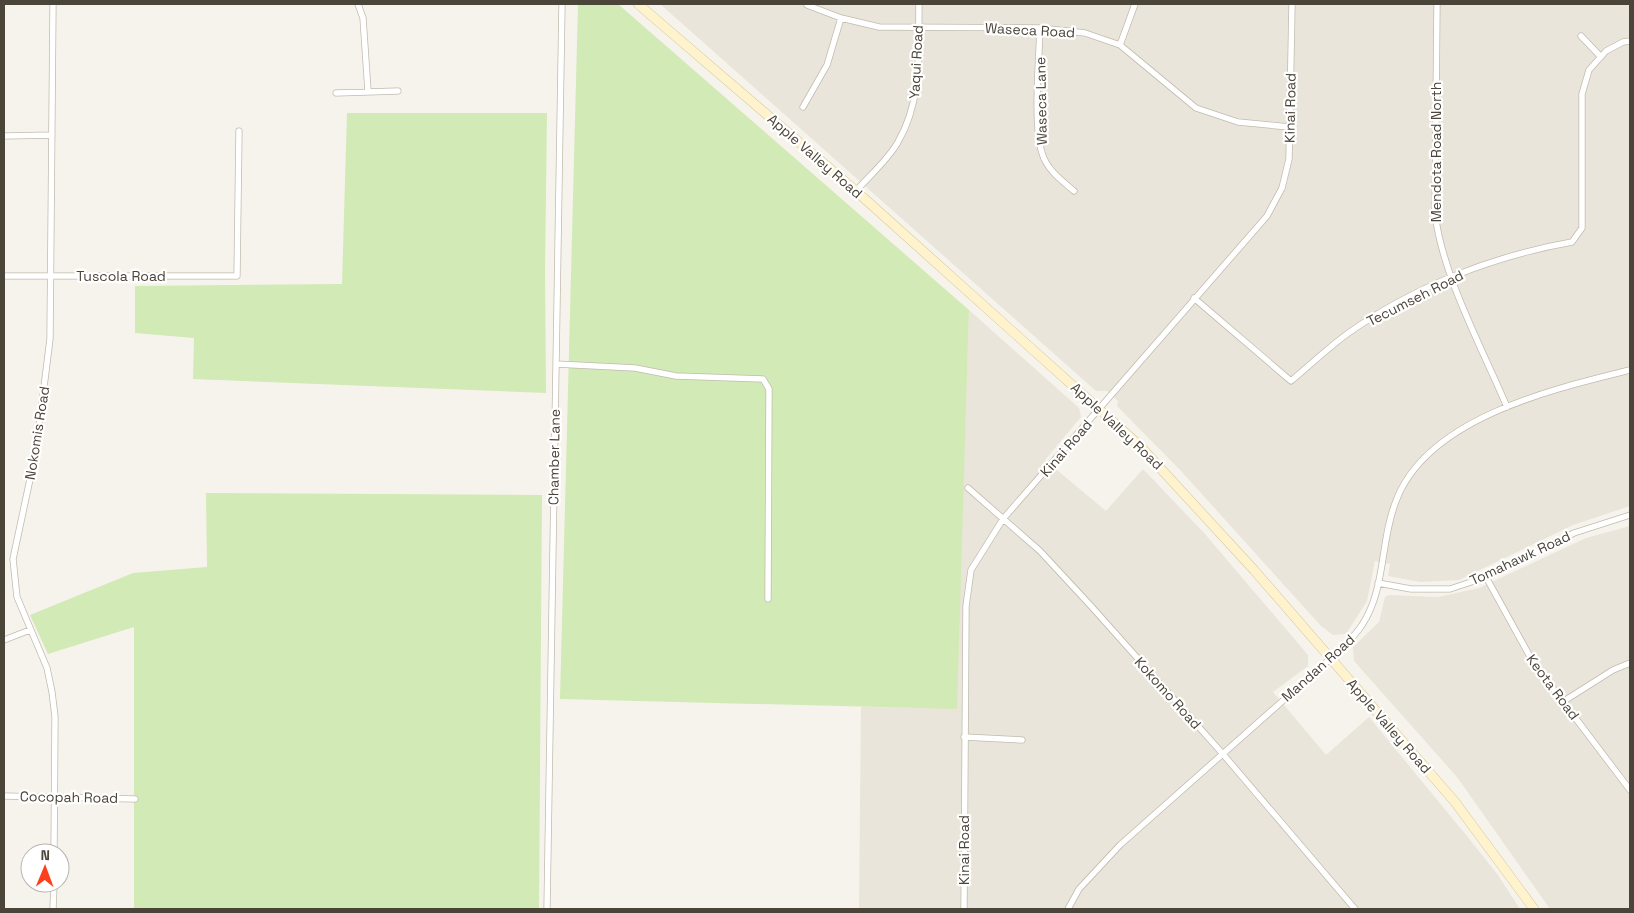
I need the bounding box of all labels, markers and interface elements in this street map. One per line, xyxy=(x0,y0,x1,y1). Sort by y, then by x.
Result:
street label: Waseca Road xyxy=(985,19,1075,41)
street label: Yaqui Road xyxy=(905,24,927,100)
street label: Waseca Lane xyxy=(1031,57,1051,145)
street label: Kinai Road xyxy=(1280,73,1300,143)
street label: Mendota Road North xyxy=(1427,82,1445,222)
street label: Apple Valley Road xyxy=(764,110,866,202)
street label: Tecumseh Road xyxy=(1364,266,1466,330)
street label: Tuscola Road xyxy=(76,267,166,285)
street label: Apple Valley Road xyxy=(1067,379,1167,473)
street label: Nokomis Road xyxy=(21,385,53,481)
street label: Chamber Lane xyxy=(544,409,564,505)
street label: Kinai Road xyxy=(1036,416,1096,480)
street label: Tomahawk Road xyxy=(1467,527,1573,589)
street label: Mandan Road xyxy=(1278,630,1358,706)
street label: Keota Road xyxy=(1523,651,1583,723)
street label: Kokomo Road xyxy=(1131,653,1205,733)
street label: Apple Valley Road xyxy=(1343,675,1435,777)
street label: Cocopah Road xyxy=(20,787,118,807)
street label: Kinai Road xyxy=(955,815,973,885)
north arrow xyxy=(20,843,70,893)
text: N xyxy=(40,846,50,864)

